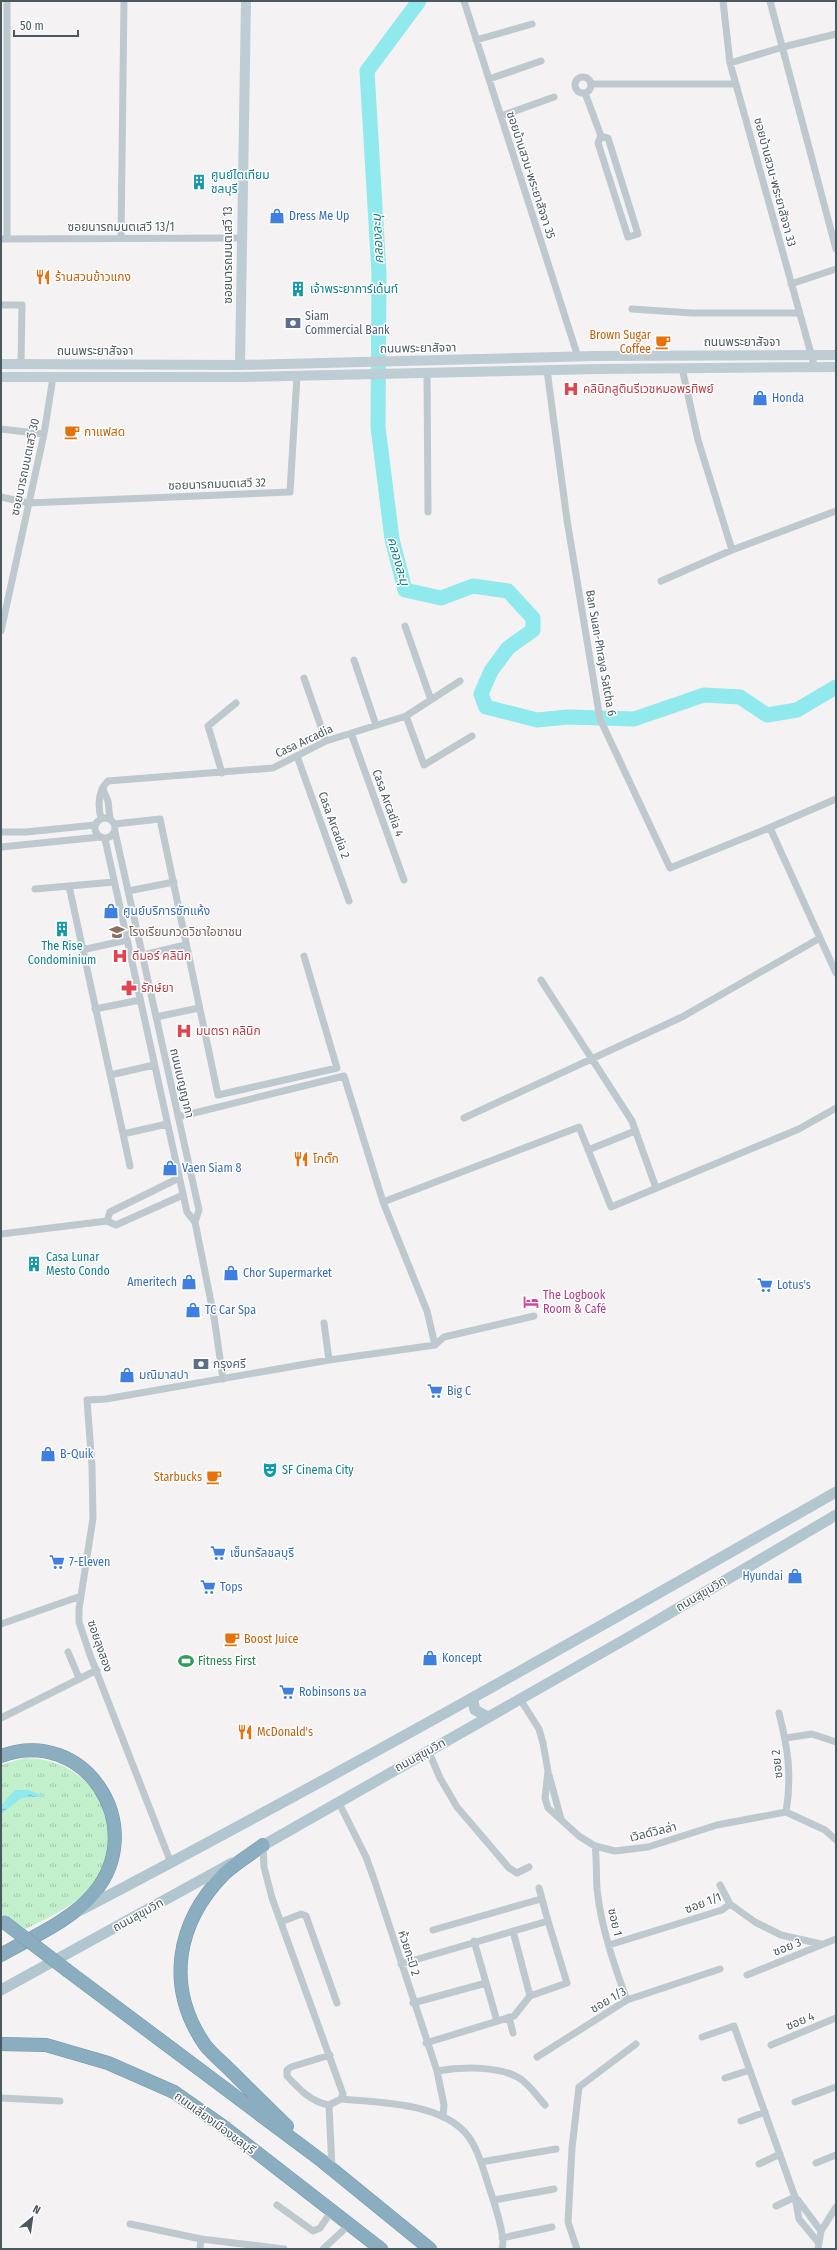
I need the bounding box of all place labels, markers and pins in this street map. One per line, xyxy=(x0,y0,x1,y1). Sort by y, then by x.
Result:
place label: ศูนย์ไตเทียม ชลบุรี xyxy=(211,168,270,196)
building icon: ศูนย์ไตเทียม ชลบุรี xyxy=(190,173,208,191)
shop icon: Dress Me Up xyxy=(268,207,286,225)
place label: Dress Me Up xyxy=(289,209,349,223)
restaurant icon: ร้านสวนข้าวแกง xyxy=(34,268,52,286)
place label: ร้านสวนข้าวแกง xyxy=(55,270,131,284)
building icon: เจ้าพระยาการ์เด้นท์ xyxy=(289,280,307,298)
place label: เจ้าพระยาการ์เด้นท์ xyxy=(310,282,398,296)
place label: Siam Commercial Bank xyxy=(305,309,390,337)
bank icon: Siam Commercial Bank xyxy=(284,314,302,332)
place label: Brown Sugar Coffee xyxy=(590,328,652,356)
cafe icon: Brown Sugar Coffee xyxy=(654,333,672,351)
hospital icon: คลินิกสูตินรีเวชหมอพรทิพย์ xyxy=(562,380,580,398)
place label: คลินิกสูตินรีเวชหมอพรทิพย์ xyxy=(583,382,714,396)
shop icon: Honda xyxy=(751,389,769,407)
place label: Honda xyxy=(772,391,804,405)
cafe icon: กาแฟสด xyxy=(63,423,81,441)
place label: กาแฟสด xyxy=(84,425,125,439)
shop icon: ศูนย์บริการซักแห้ง xyxy=(102,902,120,920)
place label: ศูนย์บริการซักแห้ง xyxy=(123,904,210,918)
building icon: The Rise Condominium xyxy=(53,920,71,938)
school or university icon: โรงเรียนกวดวิชาใอชาชน xyxy=(108,923,126,941)
place label: โรงเรียนกวดวิชาใอชาชน xyxy=(129,925,242,939)
place label: The Rise Condominium xyxy=(28,939,96,967)
hospital icon: ดีมอร์ คลินิก xyxy=(111,947,129,965)
place label: ดีมอร์ คลินิก xyxy=(132,949,191,963)
pharmacy icon: รักษ์ยา xyxy=(120,979,138,997)
place label: รักษ์ยา xyxy=(141,981,174,995)
hospital icon: มนตรา คลินิก xyxy=(175,1022,193,1040)
place label: มนตรา คลินิก xyxy=(196,1024,261,1038)
restaurant icon: โกตั๊ก xyxy=(292,1150,310,1168)
place label: โกตั๊ก xyxy=(313,1151,339,1166)
shop icon: Vaen Siam 8 xyxy=(161,1159,179,1177)
place label: Vaen Siam 8 xyxy=(182,1161,242,1175)
place label: Casa Lunar Mesto Condo xyxy=(46,1250,110,1278)
building icon: Casa Lunar Mesto Condo xyxy=(25,1255,43,1273)
shop icon: Chor Supermarket xyxy=(222,1264,240,1282)
place label: Chor Supermarket xyxy=(243,1266,332,1280)
shop icon: Ameritech xyxy=(180,1273,198,1291)
place label: Ameritech xyxy=(127,1275,177,1289)
supermarket icon: Lotus's xyxy=(756,1276,774,1294)
place label: Lotus's xyxy=(777,1278,811,1292)
place label: The Logbook Room & Café xyxy=(543,1288,606,1316)
hotel icon: The Logbook Room & Café xyxy=(522,1293,540,1311)
shop icon: TC Car Spa xyxy=(184,1301,202,1319)
place label: TC Car Spa xyxy=(205,1303,256,1317)
bank icon: กรุงศรี xyxy=(192,1355,210,1373)
place label: กรุงศรี xyxy=(213,1357,246,1371)
shop icon: มณิมาสปา xyxy=(118,1366,136,1384)
place label: มณิมาสปา xyxy=(139,1368,189,1382)
supermarket icon: Big C xyxy=(426,1382,444,1400)
place label: Big C xyxy=(447,1384,471,1398)
shop icon: B-Quik xyxy=(39,1445,57,1463)
place label: B-Quik xyxy=(60,1447,94,1461)
theatre icon: SF Cinema City xyxy=(261,1461,279,1479)
place label: SF Cinema City xyxy=(282,1463,354,1477)
cafe icon: Starbucks xyxy=(205,1468,223,1486)
place label: Starbucks xyxy=(154,1470,202,1484)
supermarket icon: เซ็นทรัลชลบุรี xyxy=(209,1544,227,1562)
place label: เซ็นทรัลชลบุรี xyxy=(230,1546,294,1560)
supermarket icon: 7-Eleven xyxy=(48,1553,66,1571)
place label: 7-Eleven xyxy=(69,1555,110,1569)
shop icon: Hyundai xyxy=(786,1567,804,1585)
place label: Hyundai xyxy=(742,1569,783,1583)
supermarket icon: Tops xyxy=(199,1578,217,1596)
place label: Tops xyxy=(220,1580,243,1594)
cafe icon: Boost Juice xyxy=(223,1630,241,1648)
place label: Boost Juice xyxy=(244,1632,299,1646)
shop icon: Koncept xyxy=(421,1649,439,1667)
place label: Koncept xyxy=(442,1651,482,1665)
sports icon: Fitness First xyxy=(177,1652,195,1670)
place label: Fitness First xyxy=(198,1654,256,1668)
supermarket icon: Robinsons ชล xyxy=(278,1683,296,1701)
place label: Robinsons ชล xyxy=(299,1685,367,1699)
restaurant icon: McDonald's xyxy=(236,1723,254,1741)
place label: McDonald's xyxy=(257,1725,313,1739)

